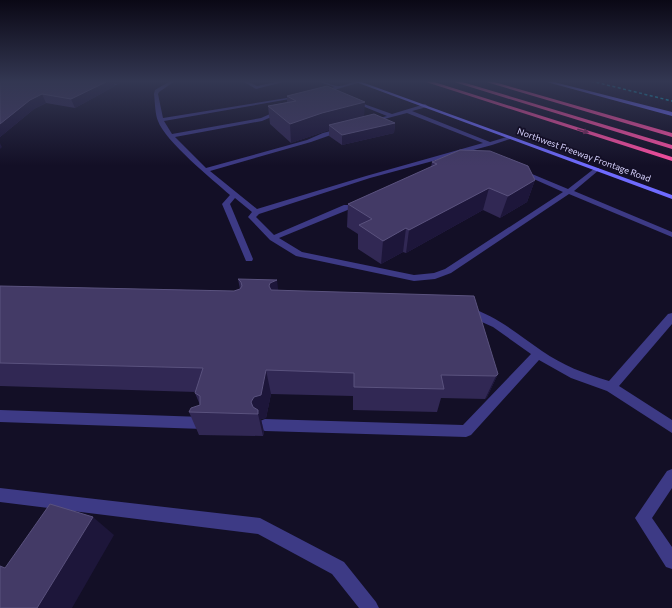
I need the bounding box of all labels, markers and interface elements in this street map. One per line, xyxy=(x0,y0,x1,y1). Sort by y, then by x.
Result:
street label: Northwest Freeway Frontage Road xyxy=(516,125,652,184)
one-way arrow xyxy=(578,128,590,134)

